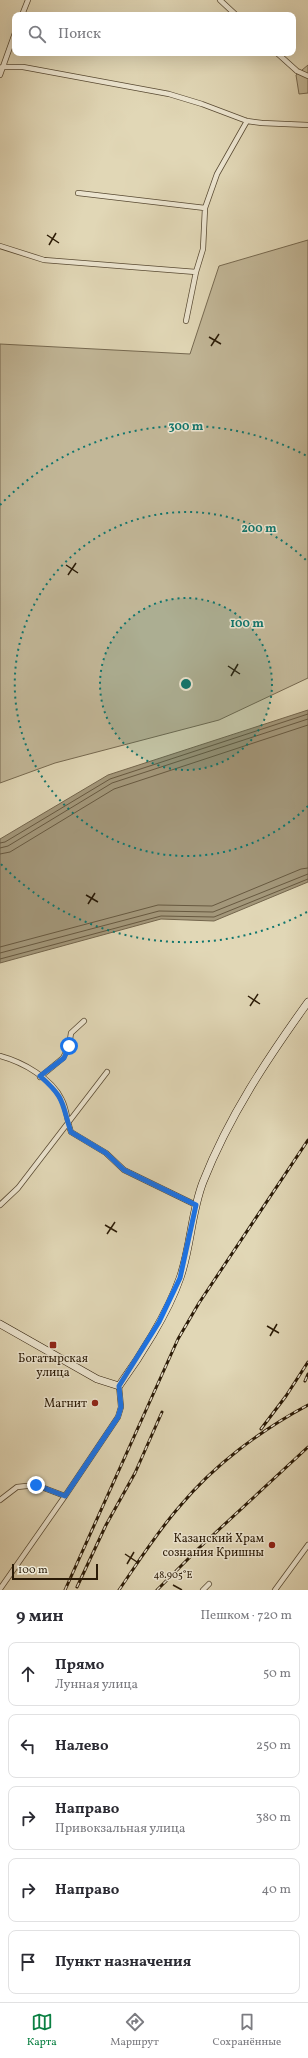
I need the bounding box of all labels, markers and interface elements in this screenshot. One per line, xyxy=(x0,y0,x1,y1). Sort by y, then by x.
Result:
search box xyxy=(12,12,296,56)
icon: search xyxy=(26,23,48,45)
text: Поиск xyxy=(58,24,101,45)
text: 300 m xyxy=(169,419,204,435)
text: 200 m xyxy=(241,521,277,537)
text: 100 m xyxy=(230,616,264,632)
centre of rings xyxy=(179,677,193,691)
route start xyxy=(60,1037,78,1055)
marker: Богатырская улица xyxy=(48,1340,58,1350)
place label: Богатырская улица xyxy=(18,1351,88,1381)
place label: Магнит xyxy=(44,1396,87,1412)
marker: Магнит xyxy=(90,1398,100,1408)
route end xyxy=(27,1476,45,1494)
place label: Казанский Храм сознания Кришны xyxy=(162,1531,265,1561)
marker: Казанский Храм сознания Кришны xyxy=(267,1540,277,1550)
scale bar xyxy=(12,1562,98,1581)
text: 100 m xyxy=(18,1563,48,1578)
text: 48.905°E xyxy=(153,1568,193,1582)
text: 9 мин xyxy=(16,1605,64,1628)
text: Пешком · 720 m xyxy=(200,1607,292,1625)
text: Прямо xyxy=(55,1655,104,1676)
icon: ahead xyxy=(17,1663,39,1685)
text: 50 m xyxy=(263,1665,291,1683)
text: Лунная улица xyxy=(55,1676,138,1694)
icon: left xyxy=(17,1735,39,1757)
text: Налево xyxy=(55,1736,109,1757)
text: 250 m xyxy=(256,1737,291,1755)
text: Направо xyxy=(55,1799,119,1820)
icon: right xyxy=(17,1807,39,1829)
text: 380 m xyxy=(256,1809,291,1827)
text: Привокзальная улица xyxy=(55,1820,186,1838)
icon: right xyxy=(17,1879,39,1901)
text: Направо xyxy=(55,1880,119,1901)
text: 40 m xyxy=(262,1881,291,1899)
icon: arrive xyxy=(17,1951,39,1973)
text: Пункт назначения xyxy=(55,1952,191,1973)
tab: Карта xyxy=(27,2011,57,2050)
tab: Маршрут xyxy=(110,2011,159,2050)
tab: Сохранённые xyxy=(213,2011,281,2050)

